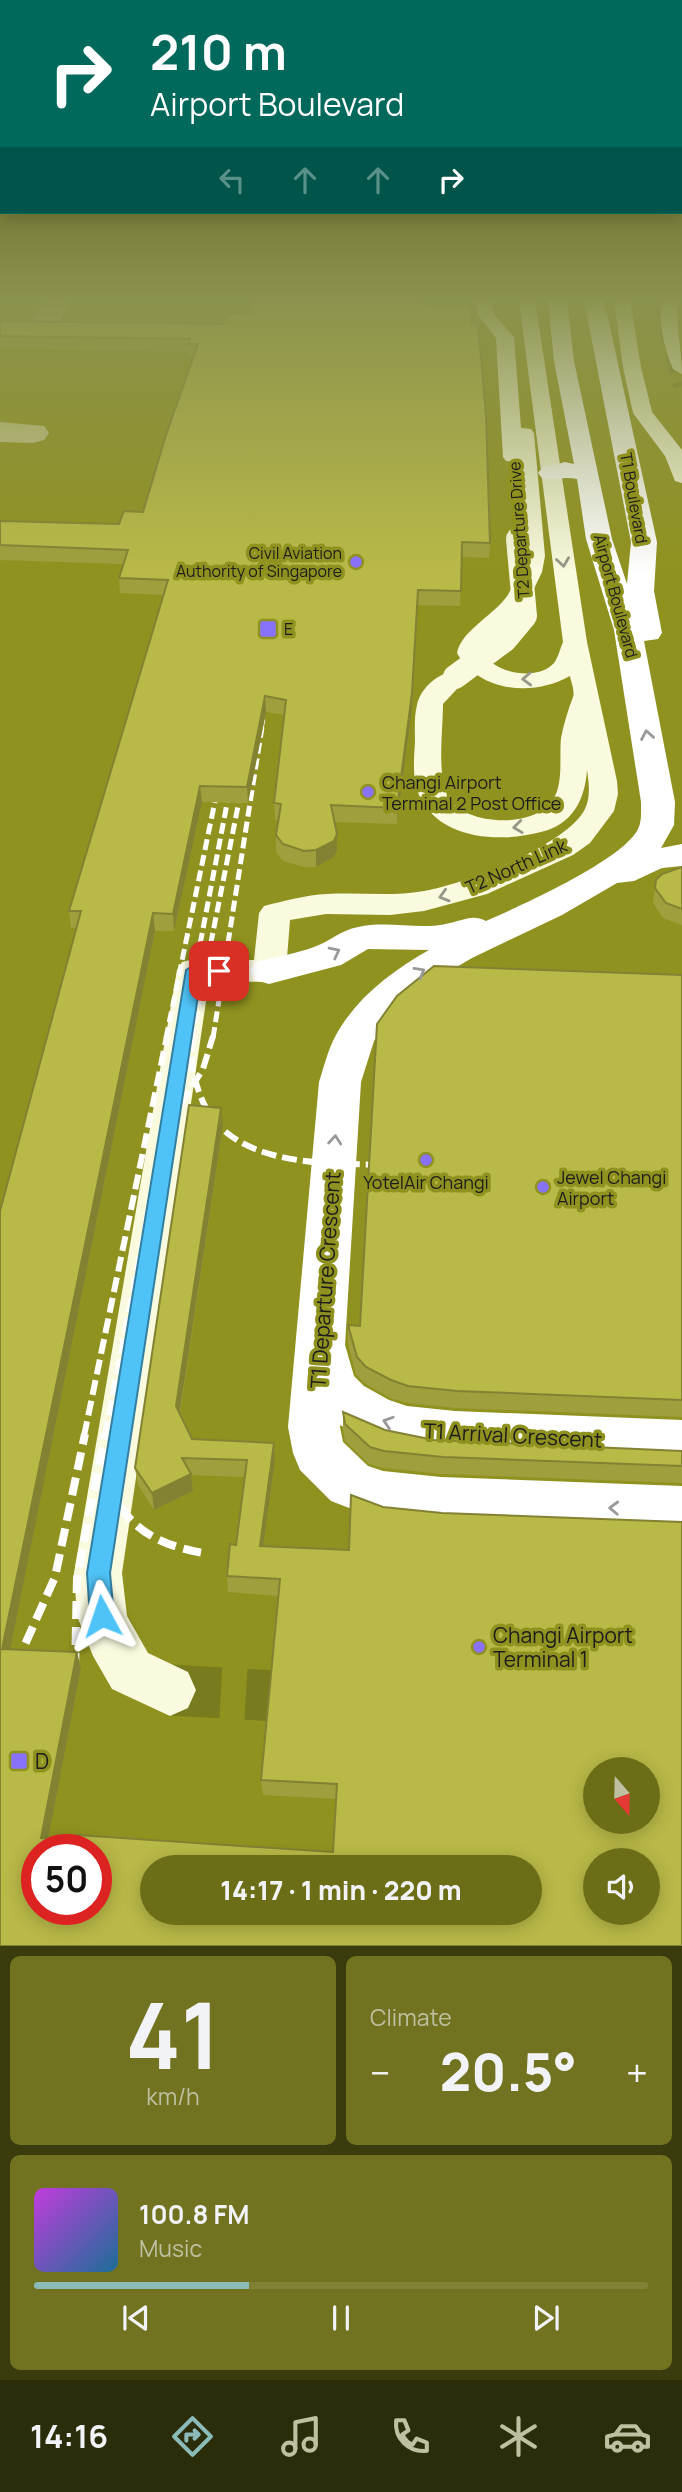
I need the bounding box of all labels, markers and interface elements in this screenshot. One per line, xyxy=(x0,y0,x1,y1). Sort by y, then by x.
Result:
text: 210 m xyxy=(150,18,287,85)
icon: right xyxy=(35,28,126,119)
text: Airport Boulevard xyxy=(150,82,404,126)
icon: left xyxy=(213,161,251,199)
icon: ahead xyxy=(286,161,324,199)
icon: ahead xyxy=(359,161,397,199)
icon: right xyxy=(432,161,470,199)
street label: T1 Boulevard xyxy=(615,451,653,545)
street label: T2 Departure Drive xyxy=(503,461,535,599)
street label: Airport Boulevard xyxy=(589,532,643,660)
place label: Civil Aviation Authority of Singapore xyxy=(176,542,342,582)
marker: Civil Aviation Authority of Singapore xyxy=(348,554,364,570)
one-way arrow xyxy=(555,557,570,568)
place label: E xyxy=(284,618,293,640)
marker: E xyxy=(258,619,278,639)
one-way arrow xyxy=(521,671,532,686)
one-way arrow xyxy=(640,729,655,741)
place label: Changi Airport Terminal 2 Post Office xyxy=(382,770,561,815)
marker: Changi Airport Terminal 2 Post Office xyxy=(360,784,376,800)
one-way arrow xyxy=(513,820,524,835)
street label: T2 North Link xyxy=(462,833,571,899)
one-way arrow xyxy=(438,887,450,902)
pin xyxy=(189,941,249,1001)
one-way arrow xyxy=(327,947,340,960)
icon: arrive xyxy=(200,952,238,990)
one-way arrow xyxy=(412,967,425,980)
one-way arrow xyxy=(327,1134,342,1145)
marker: YotelAir Changi xyxy=(418,1152,434,1168)
place label: Jewel Changi Airport xyxy=(557,1165,666,1210)
place label: YotelAir Changi xyxy=(363,1170,489,1194)
street label: T1 Departure Crescent xyxy=(303,1171,347,1389)
marker: Jewel Changi Airport xyxy=(535,1179,551,1195)
one-way arrow xyxy=(382,1416,394,1431)
street label: T1 Arrival Crescent xyxy=(423,1416,603,1454)
one-way arrow xyxy=(608,1500,619,1515)
position arrow xyxy=(65,1579,139,1653)
place label: Changi Airport Terminal 1 xyxy=(493,1621,633,1673)
marker: Changi Airport Terminal 1 xyxy=(471,1639,487,1655)
place label: D xyxy=(35,1747,49,1775)
marker: D xyxy=(9,1751,29,1771)
north arrow xyxy=(583,1757,660,1834)
map controls xyxy=(583,1757,660,1925)
speed limit sign: 50 xyxy=(21,1834,112,1925)
button: sound xyxy=(583,1848,660,1925)
text: 14:17 · 1 min · 220 m xyxy=(220,1872,462,1908)
text: 41 xyxy=(125,1972,221,2096)
text: Climate xyxy=(370,2001,452,2033)
text: 20.5° xyxy=(440,2036,577,2107)
text: − xyxy=(370,2046,391,2098)
text: + xyxy=(626,2046,648,2098)
text: km/h xyxy=(146,2080,200,2112)
text: 100.8 FM xyxy=(139,2196,249,2232)
text: Music xyxy=(139,2232,202,2264)
icon: previous xyxy=(117,2299,155,2337)
icon: pause xyxy=(322,2299,360,2337)
icon: next xyxy=(527,2299,565,2337)
icon: directions xyxy=(168,2412,217,2461)
icon: music xyxy=(277,2412,326,2461)
icon: phone xyxy=(386,2412,435,2461)
icon: climate xyxy=(494,2412,543,2461)
icon: car xyxy=(603,2412,652,2461)
text: 14:16 xyxy=(30,2414,108,2458)

